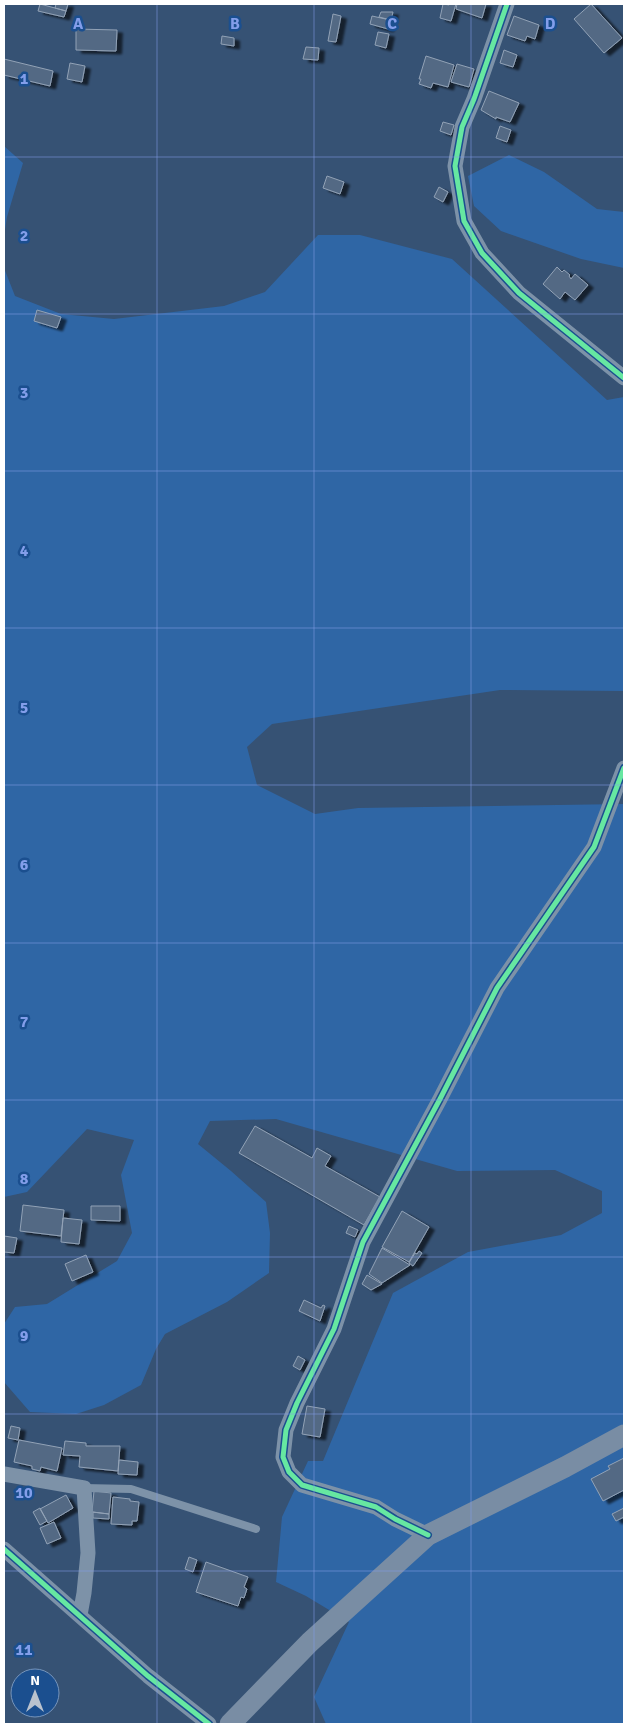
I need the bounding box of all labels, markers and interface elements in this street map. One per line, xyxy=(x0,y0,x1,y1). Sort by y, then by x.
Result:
text: A xyxy=(73,14,84,34)
text: B xyxy=(230,14,240,34)
text: C xyxy=(387,14,397,34)
text: D xyxy=(545,14,556,34)
text: 1 xyxy=(20,69,29,89)
text: 2 xyxy=(20,226,28,246)
text: 3 xyxy=(20,383,28,403)
text: 4 xyxy=(20,541,29,561)
text: 5 xyxy=(20,698,28,718)
text: 6 xyxy=(20,855,29,875)
text: 7 xyxy=(20,1012,29,1032)
text: 8 xyxy=(20,1169,29,1189)
text: 9 xyxy=(20,1326,29,1346)
text: 10 xyxy=(15,1483,33,1503)
text: 11 xyxy=(15,1640,33,1660)
north arrow xyxy=(10,1668,60,1718)
text: N xyxy=(30,1672,40,1689)

